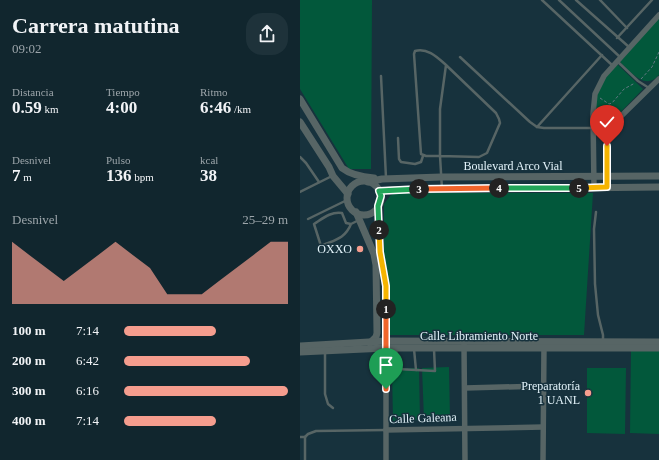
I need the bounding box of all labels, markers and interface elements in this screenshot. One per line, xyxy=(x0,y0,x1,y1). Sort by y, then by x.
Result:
text: Carrera matutina xyxy=(12,13,180,38)
button: share xyxy=(246,13,288,55)
text: 09:02 xyxy=(12,41,42,56)
text: Distancia xyxy=(12,86,54,98)
text: Tiempo xyxy=(106,86,140,98)
text: Ritmo xyxy=(200,86,228,98)
text: 0.59 xyxy=(12,98,42,117)
text: 4:00 xyxy=(106,98,137,117)
text: 6:46 xyxy=(200,98,231,117)
text: km xyxy=(42,103,59,115)
text: /km xyxy=(231,103,251,115)
pin xyxy=(590,105,624,146)
icon: check xyxy=(596,111,618,133)
text: Desnivel xyxy=(12,154,51,166)
text: Pulso xyxy=(106,154,130,166)
text: kcal xyxy=(200,154,218,166)
street label: Boulevard Arco Vial xyxy=(463,159,563,173)
text: 7 xyxy=(12,166,21,185)
text: 136 xyxy=(106,166,132,185)
text: 38 xyxy=(200,166,217,185)
text: m xyxy=(21,171,32,183)
text: bpm xyxy=(132,171,154,183)
pin: 4 xyxy=(489,178,509,198)
pin: 5 xyxy=(569,178,589,198)
pin: 3 xyxy=(409,179,429,199)
text: 4 xyxy=(496,182,502,194)
text: 5 xyxy=(576,182,582,194)
text: 3 xyxy=(416,183,422,195)
text: Desnivel xyxy=(12,212,58,227)
text: 25–29 m xyxy=(242,212,288,227)
pin: 2 xyxy=(369,220,389,240)
text: 2 xyxy=(376,224,382,236)
place label: OXXO xyxy=(317,242,352,256)
marker: OXXO xyxy=(355,244,365,254)
pin: 1 xyxy=(376,299,396,319)
text: 1 xyxy=(383,303,389,315)
text: 100 m xyxy=(12,323,46,338)
text: 7:14 xyxy=(76,323,99,338)
street label: Calle Libramiento Norte xyxy=(420,329,538,343)
pin xyxy=(369,348,403,389)
text: 200 m xyxy=(12,353,46,368)
text: 6:42 xyxy=(76,353,99,368)
icon: arrive xyxy=(375,354,397,376)
place label: Preparatoría 1 UANL xyxy=(521,379,581,407)
text: 300 m xyxy=(12,383,46,398)
text: 6:16 xyxy=(76,383,99,398)
marker: Preparatoría 1 UANL xyxy=(583,388,593,398)
street label: Calle Galeana xyxy=(389,410,458,426)
text: 400 m xyxy=(12,413,46,428)
text: 7:14 xyxy=(76,413,99,428)

